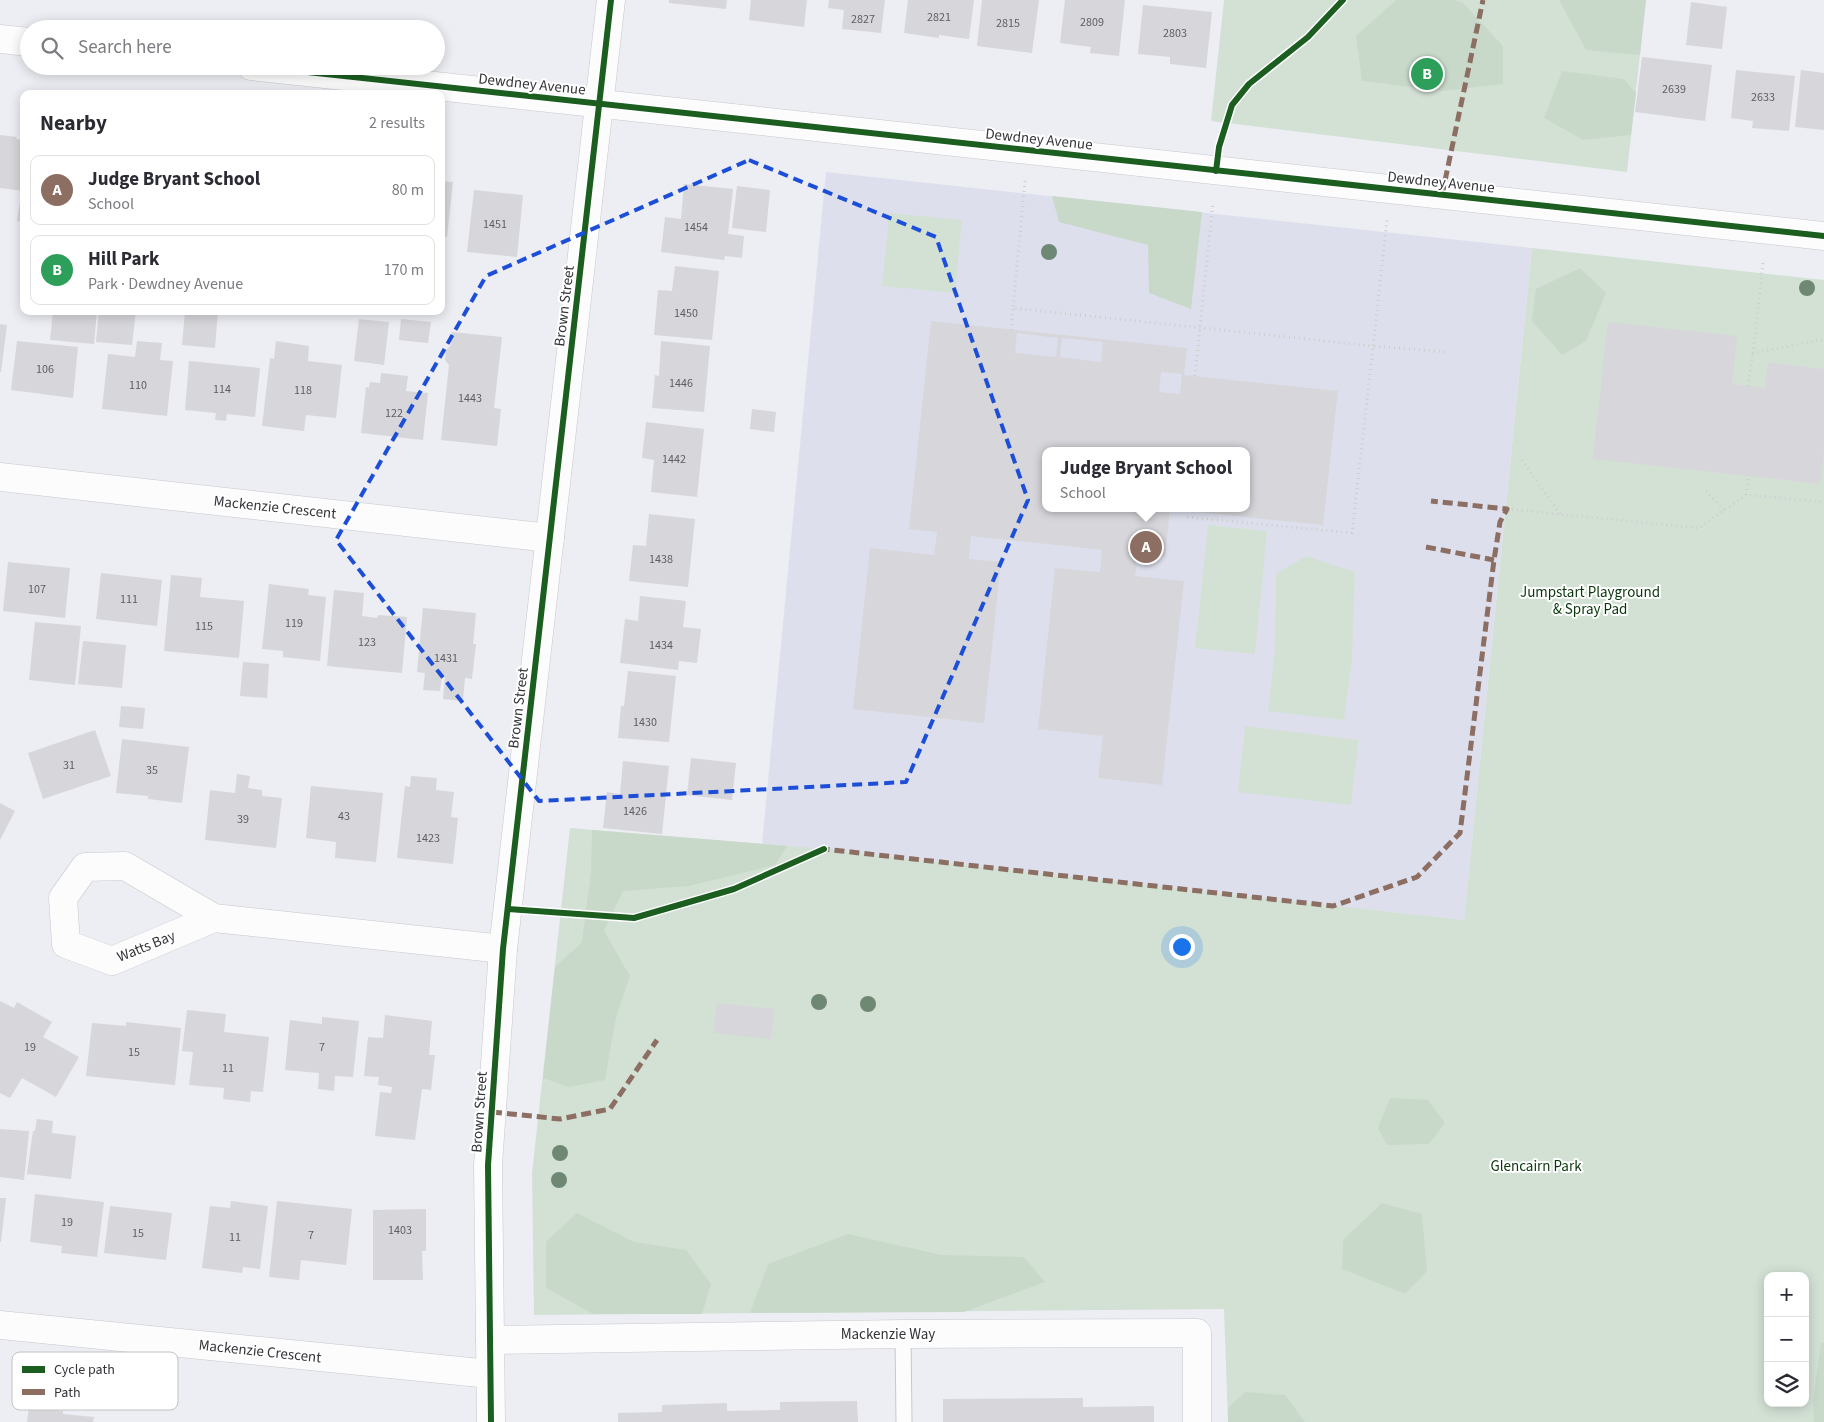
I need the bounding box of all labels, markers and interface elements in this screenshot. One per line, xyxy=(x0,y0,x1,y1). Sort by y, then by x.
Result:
house number: 2821 xyxy=(927,9,951,26)
house number: 2827 xyxy=(851,11,875,28)
house number: 2809 xyxy=(1080,14,1104,31)
house number: 2815 xyxy=(996,15,1020,32)
search box xyxy=(20,20,445,75)
house number: 2803 xyxy=(1163,25,1187,42)
icon: search xyxy=(38,34,66,62)
text: Search here xyxy=(78,34,172,61)
pin: B xyxy=(1411,55,1443,93)
street label: Dewdney Avenue xyxy=(477,68,587,101)
house number: 2639 xyxy=(1662,81,1686,98)
house number: 2633 xyxy=(1751,89,1775,106)
text: Nearby xyxy=(40,108,107,138)
text: 2 results xyxy=(369,112,425,134)
street label: Dewdney Avenue xyxy=(984,123,1094,156)
text: Judge Bryant School xyxy=(88,166,260,193)
street label: Dewdney Avenue xyxy=(1386,166,1496,199)
text: A xyxy=(52,179,62,201)
text: 80 m xyxy=(392,179,424,201)
text: School xyxy=(88,193,134,215)
house number: 1451 xyxy=(483,216,507,233)
house number: 1454 xyxy=(684,219,708,236)
text: Hill Park xyxy=(88,246,159,273)
text: B xyxy=(52,259,62,281)
text: 170 m xyxy=(384,259,424,281)
street label: Brown Street xyxy=(549,264,580,348)
text: Park · Dewdney Avenue xyxy=(88,273,243,295)
house number: 1450 xyxy=(674,305,698,322)
house number: 106 xyxy=(36,361,54,378)
house number: 1446 xyxy=(669,375,693,392)
house number: 110 xyxy=(129,377,147,394)
house number: 114 xyxy=(213,381,231,398)
house number: 118 xyxy=(294,382,312,399)
house number: 1443 xyxy=(458,390,482,407)
house number: 122 xyxy=(385,405,403,422)
popup xyxy=(1042,447,1250,512)
house number: 1442 xyxy=(662,451,686,468)
text: Judge Bryant School xyxy=(1060,455,1232,482)
text: School xyxy=(1060,482,1106,504)
street label: Mackenzie Crescent xyxy=(213,491,337,524)
pin: A xyxy=(1130,528,1162,566)
house number: 1438 xyxy=(649,551,673,568)
house number: 107 xyxy=(28,581,46,598)
park label: Jumpstart Playground & Spray Pad xyxy=(1520,582,1660,620)
house number: 111 xyxy=(120,591,138,608)
house number: 119 xyxy=(285,615,303,632)
house number: 115 xyxy=(195,618,213,635)
house number: 123 xyxy=(358,634,376,651)
house number: 1434 xyxy=(649,637,673,654)
house number: 1431 xyxy=(434,650,458,667)
street label: Brown Street xyxy=(503,666,534,750)
house number: 1430 xyxy=(633,714,657,731)
house number: 31 xyxy=(63,757,75,774)
house number: 35 xyxy=(146,762,158,779)
house number: 1426 xyxy=(623,803,647,820)
house number: 43 xyxy=(338,808,350,825)
house number: 39 xyxy=(237,811,249,828)
house number: 1423 xyxy=(416,830,440,847)
street label: Watts Bay xyxy=(114,925,179,968)
your location xyxy=(1169,934,1195,960)
house number: 19 xyxy=(24,1039,36,1056)
house number: 7 xyxy=(319,1039,325,1056)
house number: 15 xyxy=(128,1044,140,1061)
house number: 11 xyxy=(222,1060,234,1077)
street label: Brown Street xyxy=(466,1071,493,1153)
park label: Glencairn Park xyxy=(1490,1156,1582,1177)
house number: 19 xyxy=(61,1214,73,1231)
house number: 1403 xyxy=(388,1222,412,1239)
house number: 15 xyxy=(132,1225,144,1242)
house number: 7 xyxy=(308,1227,314,1244)
house number: 11 xyxy=(229,1229,241,1246)
map controls xyxy=(1764,1272,1809,1407)
button: + xyxy=(1764,1272,1809,1317)
button: − xyxy=(1764,1317,1809,1362)
street label: Mackenzie Way xyxy=(841,1324,935,1345)
street label: Mackenzie Crescent xyxy=(198,1335,322,1368)
legend xyxy=(12,1352,178,1410)
text: Cycle path xyxy=(54,1360,115,1380)
button: layers xyxy=(1764,1362,1809,1407)
text: Path xyxy=(54,1383,81,1403)

